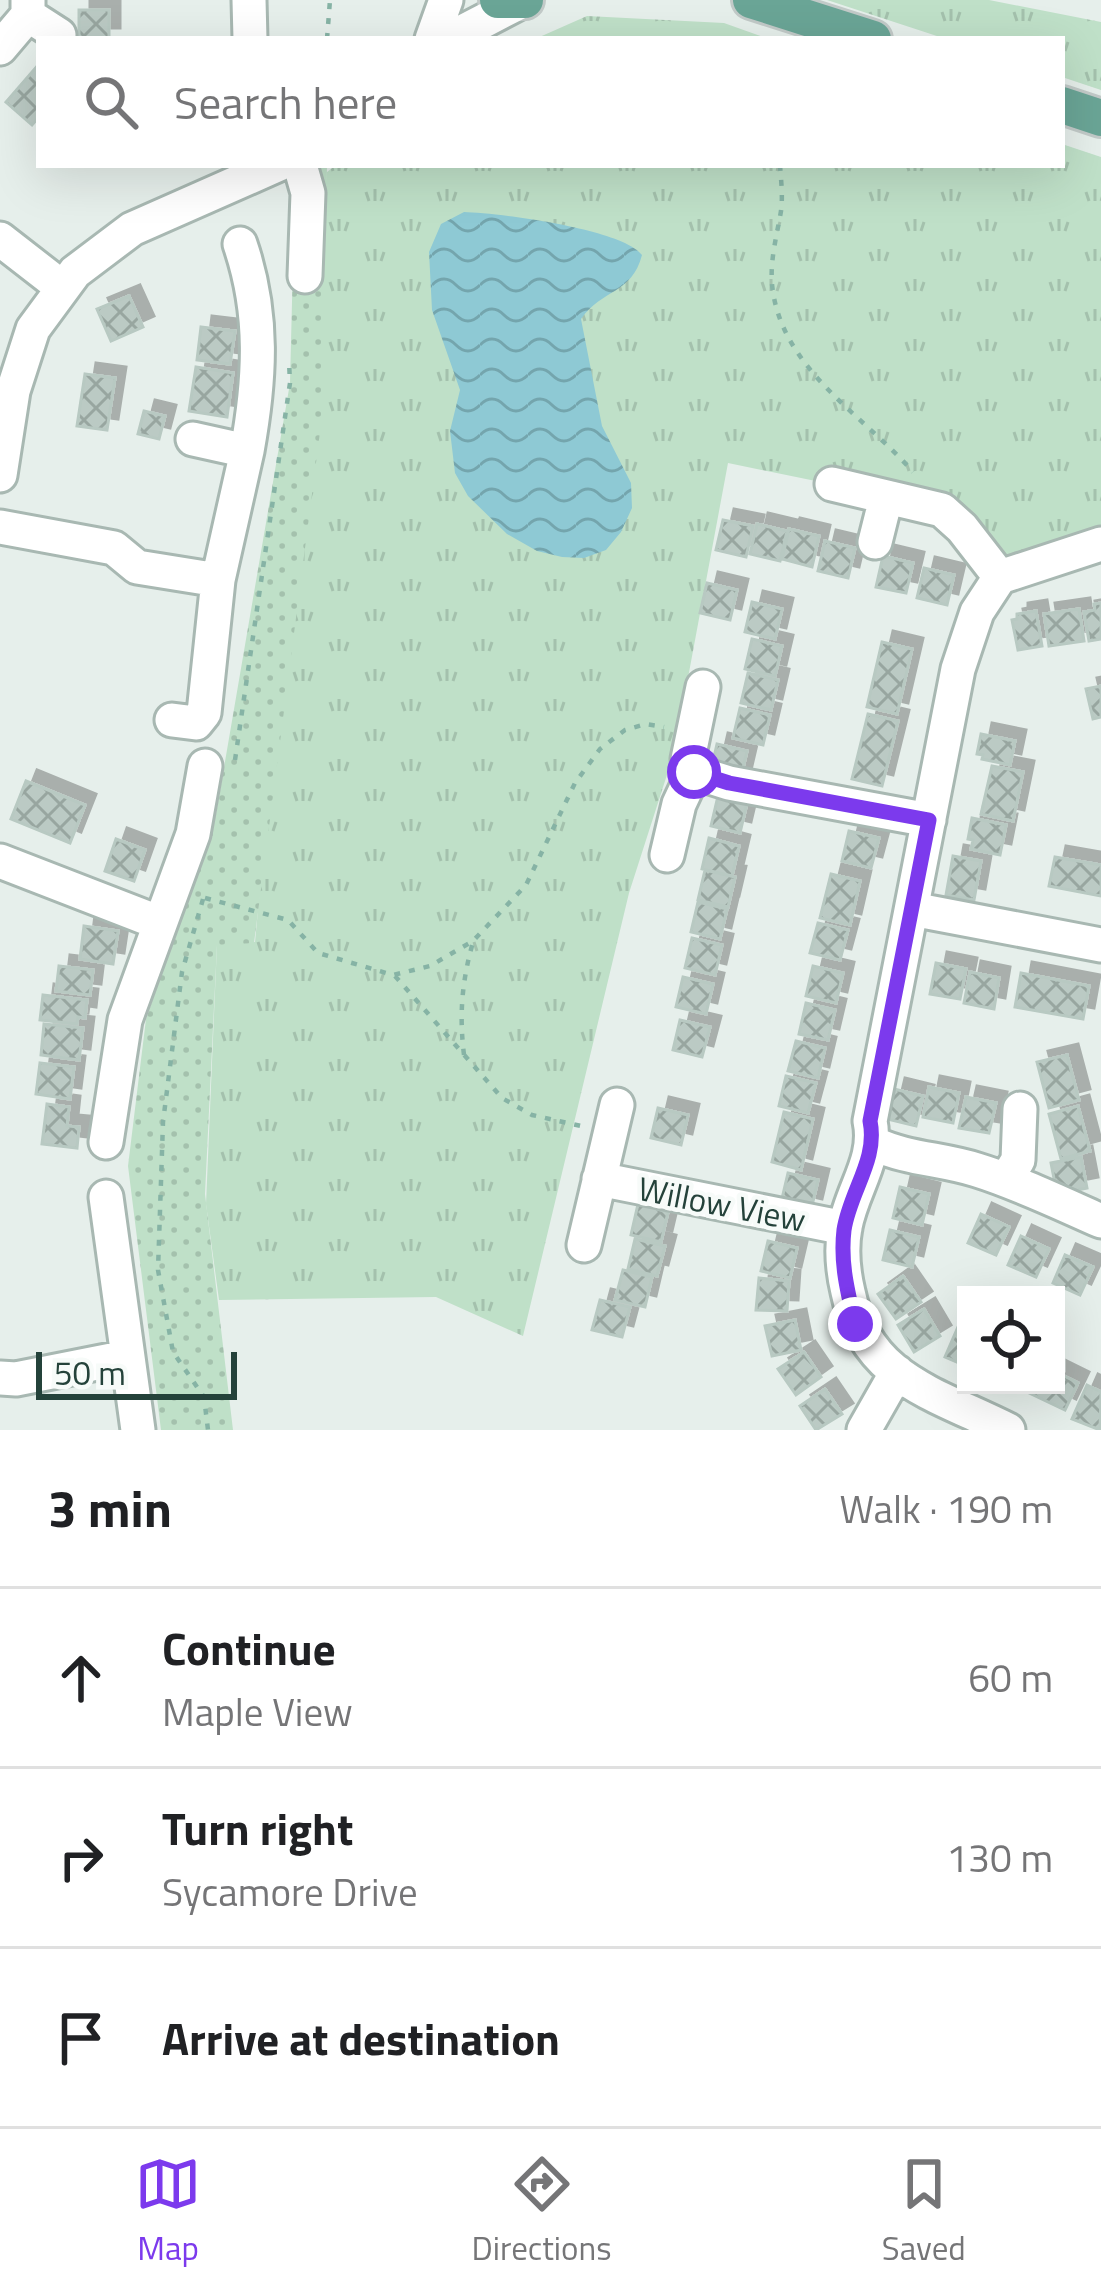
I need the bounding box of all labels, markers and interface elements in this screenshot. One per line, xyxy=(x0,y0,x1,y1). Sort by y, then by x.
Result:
search box xyxy=(36,36,1065,168)
text: Search here xyxy=(174,68,397,136)
icon: search xyxy=(78,69,144,135)
route start xyxy=(667,745,721,799)
street label: Willow View xyxy=(634,1163,810,1245)
map controls xyxy=(957,1286,1065,1394)
button: locate xyxy=(957,1286,1065,1394)
route end xyxy=(828,1297,882,1351)
scale bar xyxy=(36,1346,237,1399)
text: 50 m xyxy=(54,1348,126,1398)
text: 3 min xyxy=(48,1469,172,1547)
text: Walk · 190 m xyxy=(839,1479,1053,1538)
text: Continue xyxy=(162,1614,336,1682)
icon: ahead xyxy=(48,1645,114,1711)
text: 60 m xyxy=(968,1648,1053,1707)
text: Maple View xyxy=(162,1682,353,1741)
text: Turn right xyxy=(162,1794,353,1862)
icon: right xyxy=(48,1825,114,1891)
text: 130 m xyxy=(946,1828,1053,1887)
text: Sycamore Drive xyxy=(162,1862,418,1921)
text: Arrive at destination xyxy=(162,2004,560,2072)
icon: arrive xyxy=(48,2005,114,2071)
tab: Map xyxy=(135,2151,201,2273)
tab: Directions xyxy=(472,2151,611,2273)
tab: Saved xyxy=(882,2151,966,2273)

